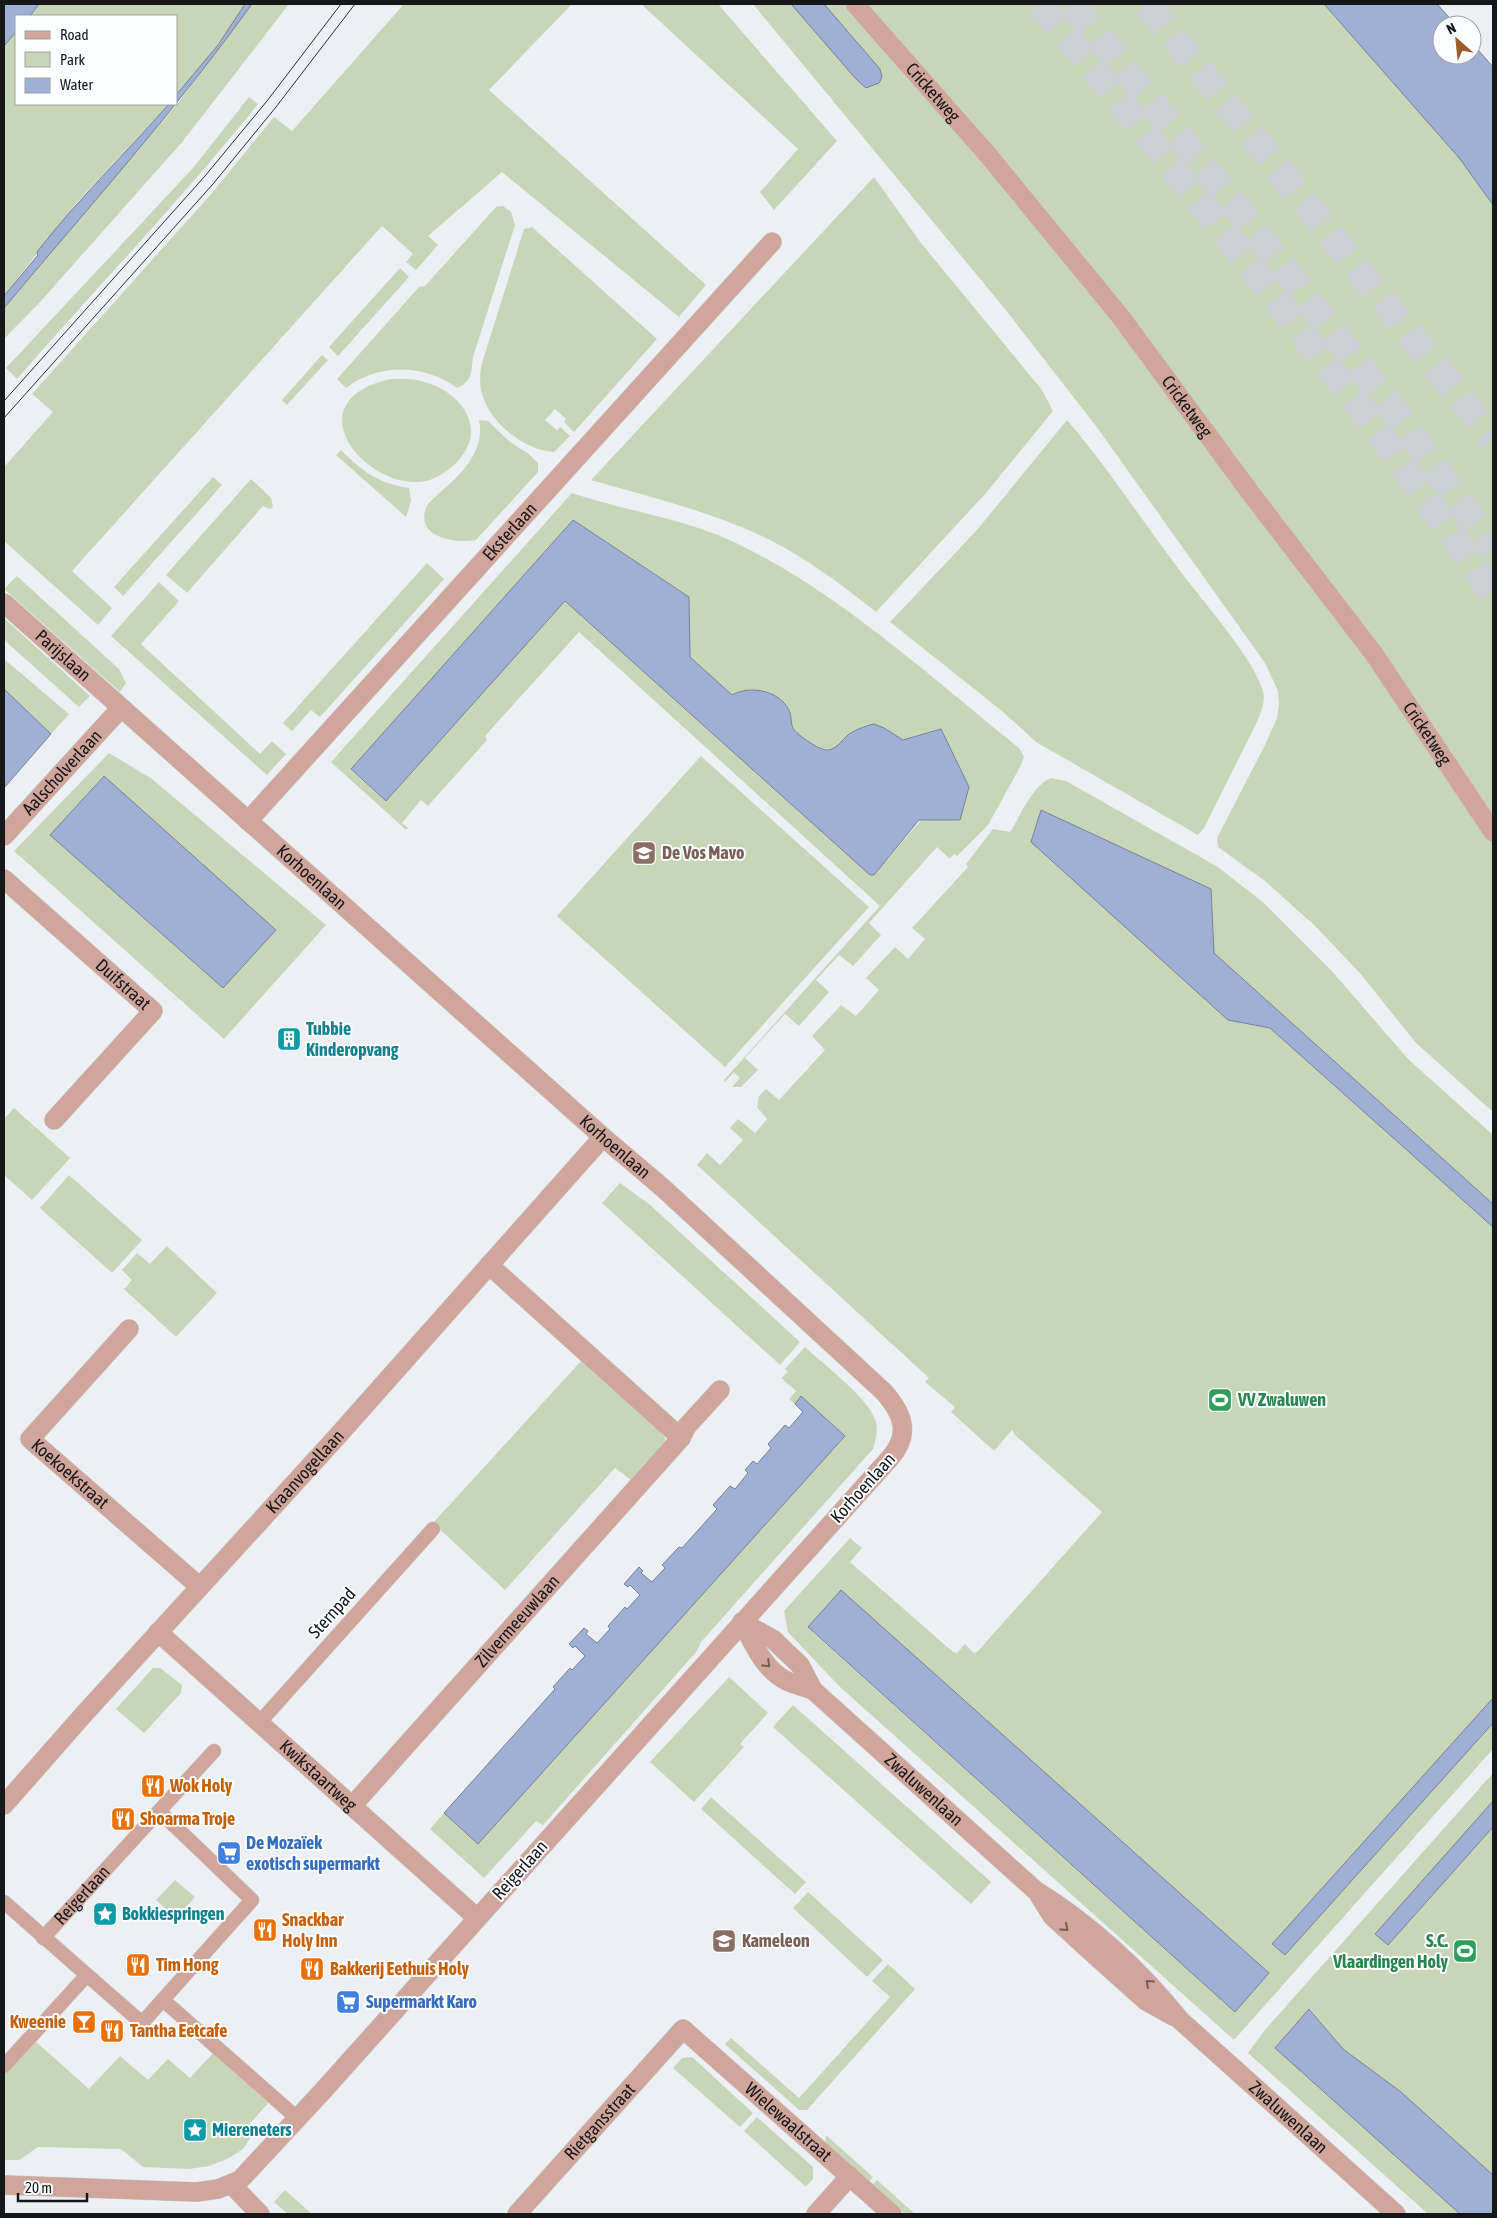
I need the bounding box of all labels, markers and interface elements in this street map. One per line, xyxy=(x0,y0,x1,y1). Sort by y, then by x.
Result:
legend xyxy=(15,15,178,105)
north arrow xyxy=(1432,15,1482,65)
text: N xyxy=(1444,19,1458,37)
text: Road xyxy=(60,26,89,43)
text: Park xyxy=(60,51,85,68)
street label: Cricketweg xyxy=(902,58,965,126)
text: Water xyxy=(60,76,93,93)
street label: Cricketweg xyxy=(1157,371,1217,442)
street label: Eksterlaan xyxy=(478,498,541,565)
street label: Parijslaan xyxy=(31,625,95,685)
street label: Cricketweg xyxy=(1399,698,1456,769)
street label: Aalscholverlaan xyxy=(18,725,106,819)
street label: Korhoenlaan xyxy=(273,840,351,913)
school or university icon: De Vos Mavo xyxy=(631,840,657,866)
place label: De Vos Mavo xyxy=(662,842,744,863)
street label: Duifstraat xyxy=(92,954,155,1014)
place label: Tubbie Kinderopvang xyxy=(306,1018,399,1060)
building icon: Tubbie Kinderopvang xyxy=(276,1026,302,1052)
street label: Korhoenlaan xyxy=(576,1110,655,1183)
sports icon: VV Zwaluwen xyxy=(1207,1387,1233,1413)
place label: VV Zwaluwen xyxy=(1237,1389,1326,1410)
street label: Kraanvogellaan xyxy=(261,1425,348,1518)
street label: Koekoekstraat xyxy=(27,1434,113,1513)
street label: Korhoenlaan xyxy=(826,1448,899,1527)
street label: Zilvermeeuwlaan xyxy=(470,1570,564,1671)
street label: Sternpad xyxy=(304,1583,360,1642)
one-way arrow xyxy=(761,1658,770,1667)
street label: Kwikstaartweg xyxy=(276,1735,361,1815)
street label: Zwaluwenlaan xyxy=(881,1749,968,1830)
restaurant icon: Wok Holy xyxy=(140,1773,166,1799)
place label: Wok Holy xyxy=(169,1775,233,1796)
restaurant icon: Shoarma Troje xyxy=(110,1806,136,1832)
place label: Shoarma Troje xyxy=(140,1808,235,1829)
place label: De Mozaïek exotisch supermarkt xyxy=(246,1832,381,1874)
street label: Reigerlaan xyxy=(488,1836,552,1904)
supermarket icon: De Mozaïek exotisch supermarkt xyxy=(216,1840,242,1866)
street label: Reigerlaan xyxy=(50,1861,114,1929)
place icon: Bokkiespringen xyxy=(92,1901,118,1927)
place label: Bokkiespringen xyxy=(122,1903,225,1924)
place label: Snackbar Holy Inn xyxy=(282,1909,344,1951)
restaurant icon: Snackbar Holy Inn xyxy=(252,1917,278,1943)
one-way arrow xyxy=(1059,1922,1068,1931)
school or university icon: Kameleon xyxy=(711,1928,737,1954)
place label: Kameleon xyxy=(742,1930,810,1951)
place label: S.C. Vlaardingen Holy xyxy=(1332,1930,1449,1972)
sports icon: S.C. Vlaardingen Holy xyxy=(1452,1938,1478,1964)
restaurant icon: Tim Hong xyxy=(125,1952,151,1978)
place label: Tim Hong xyxy=(156,1954,219,1975)
restaurant icon: Bakkerij Eethuis Holy xyxy=(299,1956,325,1982)
place label: Bakkerij Eethuis Holy xyxy=(330,1958,470,1979)
one-way arrow xyxy=(1145,1980,1154,1989)
supermarket icon: Supermarkt Karo xyxy=(335,1989,361,2015)
place label: Supermarkt Karo xyxy=(366,1991,477,2012)
bar icon: Kweenie xyxy=(71,2009,97,2035)
place label: Kweenie xyxy=(10,2011,66,2032)
restaurant icon: Tantha Eetcafe xyxy=(99,2018,125,2044)
place label: Tantha Eetcafe xyxy=(130,2020,228,2041)
street label: Zwaluwenlaan xyxy=(1245,2076,1332,2158)
street label: Wielewaalstraat xyxy=(741,2078,836,2166)
street label: Rietgansstraat xyxy=(560,2079,639,2164)
place icon: Miereneters xyxy=(182,2117,208,2143)
place label: Miereneters xyxy=(212,2119,292,2140)
scale bar xyxy=(18,2170,86,2202)
text: 20 m xyxy=(25,2179,52,2196)

